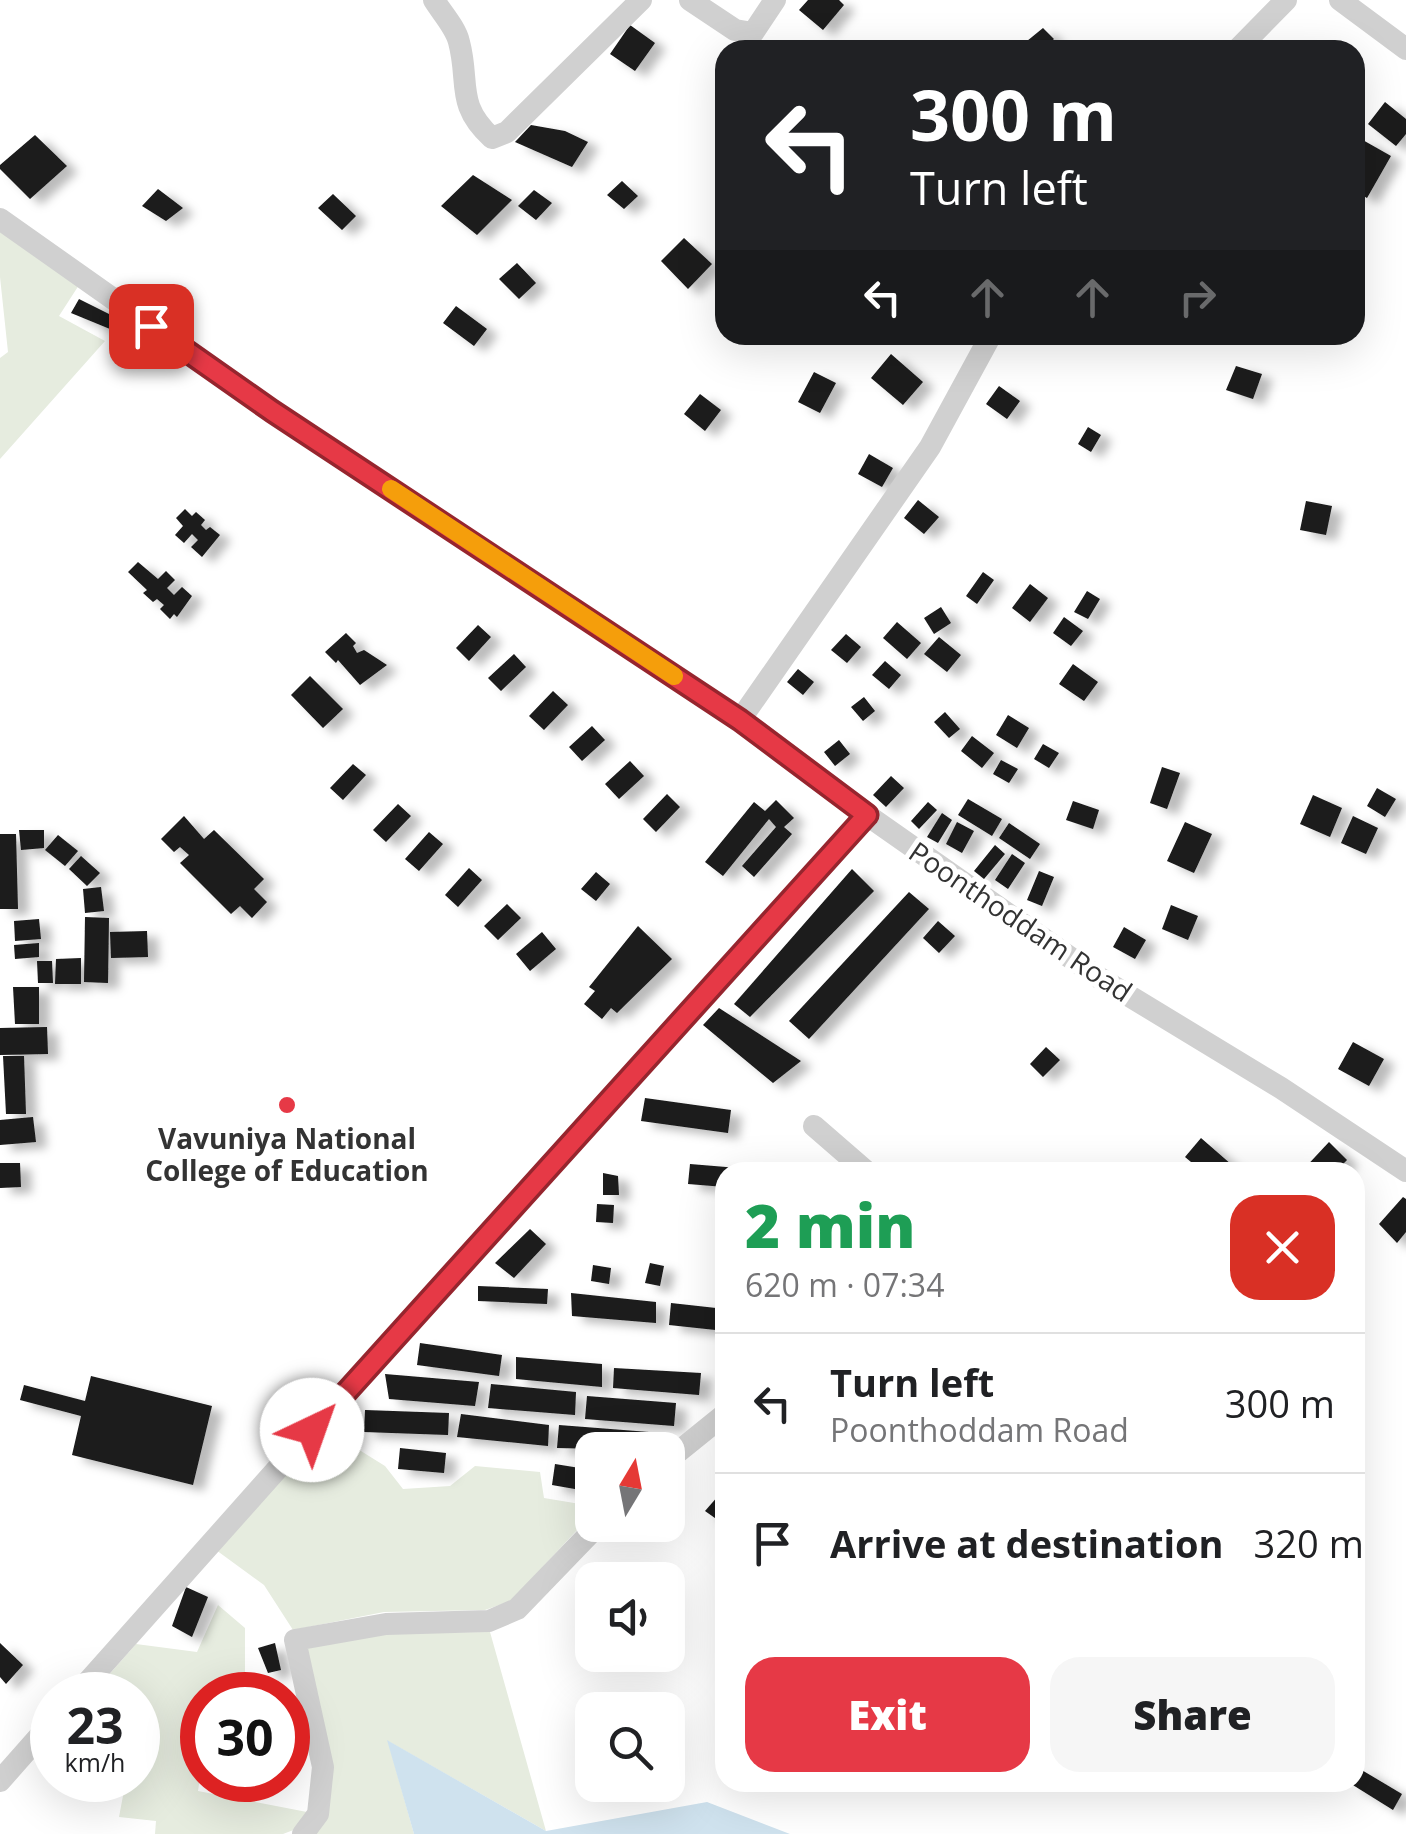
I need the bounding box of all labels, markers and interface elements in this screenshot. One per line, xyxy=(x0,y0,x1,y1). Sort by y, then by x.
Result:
text: 300 m xyxy=(910,66,1117,162)
icon: left xyxy=(745,80,875,210)
text: Turn left xyxy=(910,157,1088,218)
icon: left xyxy=(855,270,910,325)
icon: ahead xyxy=(960,270,1015,325)
icon: ahead xyxy=(1065,270,1120,325)
icon: right xyxy=(1170,270,1225,325)
pin xyxy=(109,284,194,369)
icon: arrive xyxy=(124,299,179,354)
street label: Poonthoddam Road xyxy=(902,832,1140,1010)
marker: Vavuniya National College of Education xyxy=(276,1094,298,1116)
place label: Vavuniya National College of Education xyxy=(145,1119,429,1189)
text: 2 min xyxy=(745,1184,915,1266)
button: close xyxy=(1230,1195,1335,1300)
text: 620 m · 07:34 xyxy=(745,1263,944,1306)
text: Turn left xyxy=(830,1356,994,1408)
icon: left xyxy=(745,1376,800,1431)
text: 300 m xyxy=(1225,1377,1335,1429)
position arrow xyxy=(260,1378,364,1482)
text: Poonthoddam Road xyxy=(830,1408,1129,1451)
north arrow xyxy=(575,1432,685,1542)
map controls xyxy=(575,1432,685,1802)
icon: arrive xyxy=(745,1516,800,1571)
text: Arrive at destination xyxy=(830,1517,1224,1569)
text: 320 m xyxy=(1254,1517,1364,1569)
button: sound xyxy=(575,1562,685,1672)
button: Exit xyxy=(745,1657,1030,1772)
button: Share xyxy=(1050,1657,1335,1772)
speed limit sign: 30 xyxy=(180,1672,310,1802)
text: 23 xyxy=(66,1691,124,1759)
button: search xyxy=(575,1692,685,1802)
text: km/h xyxy=(65,1745,125,1779)

